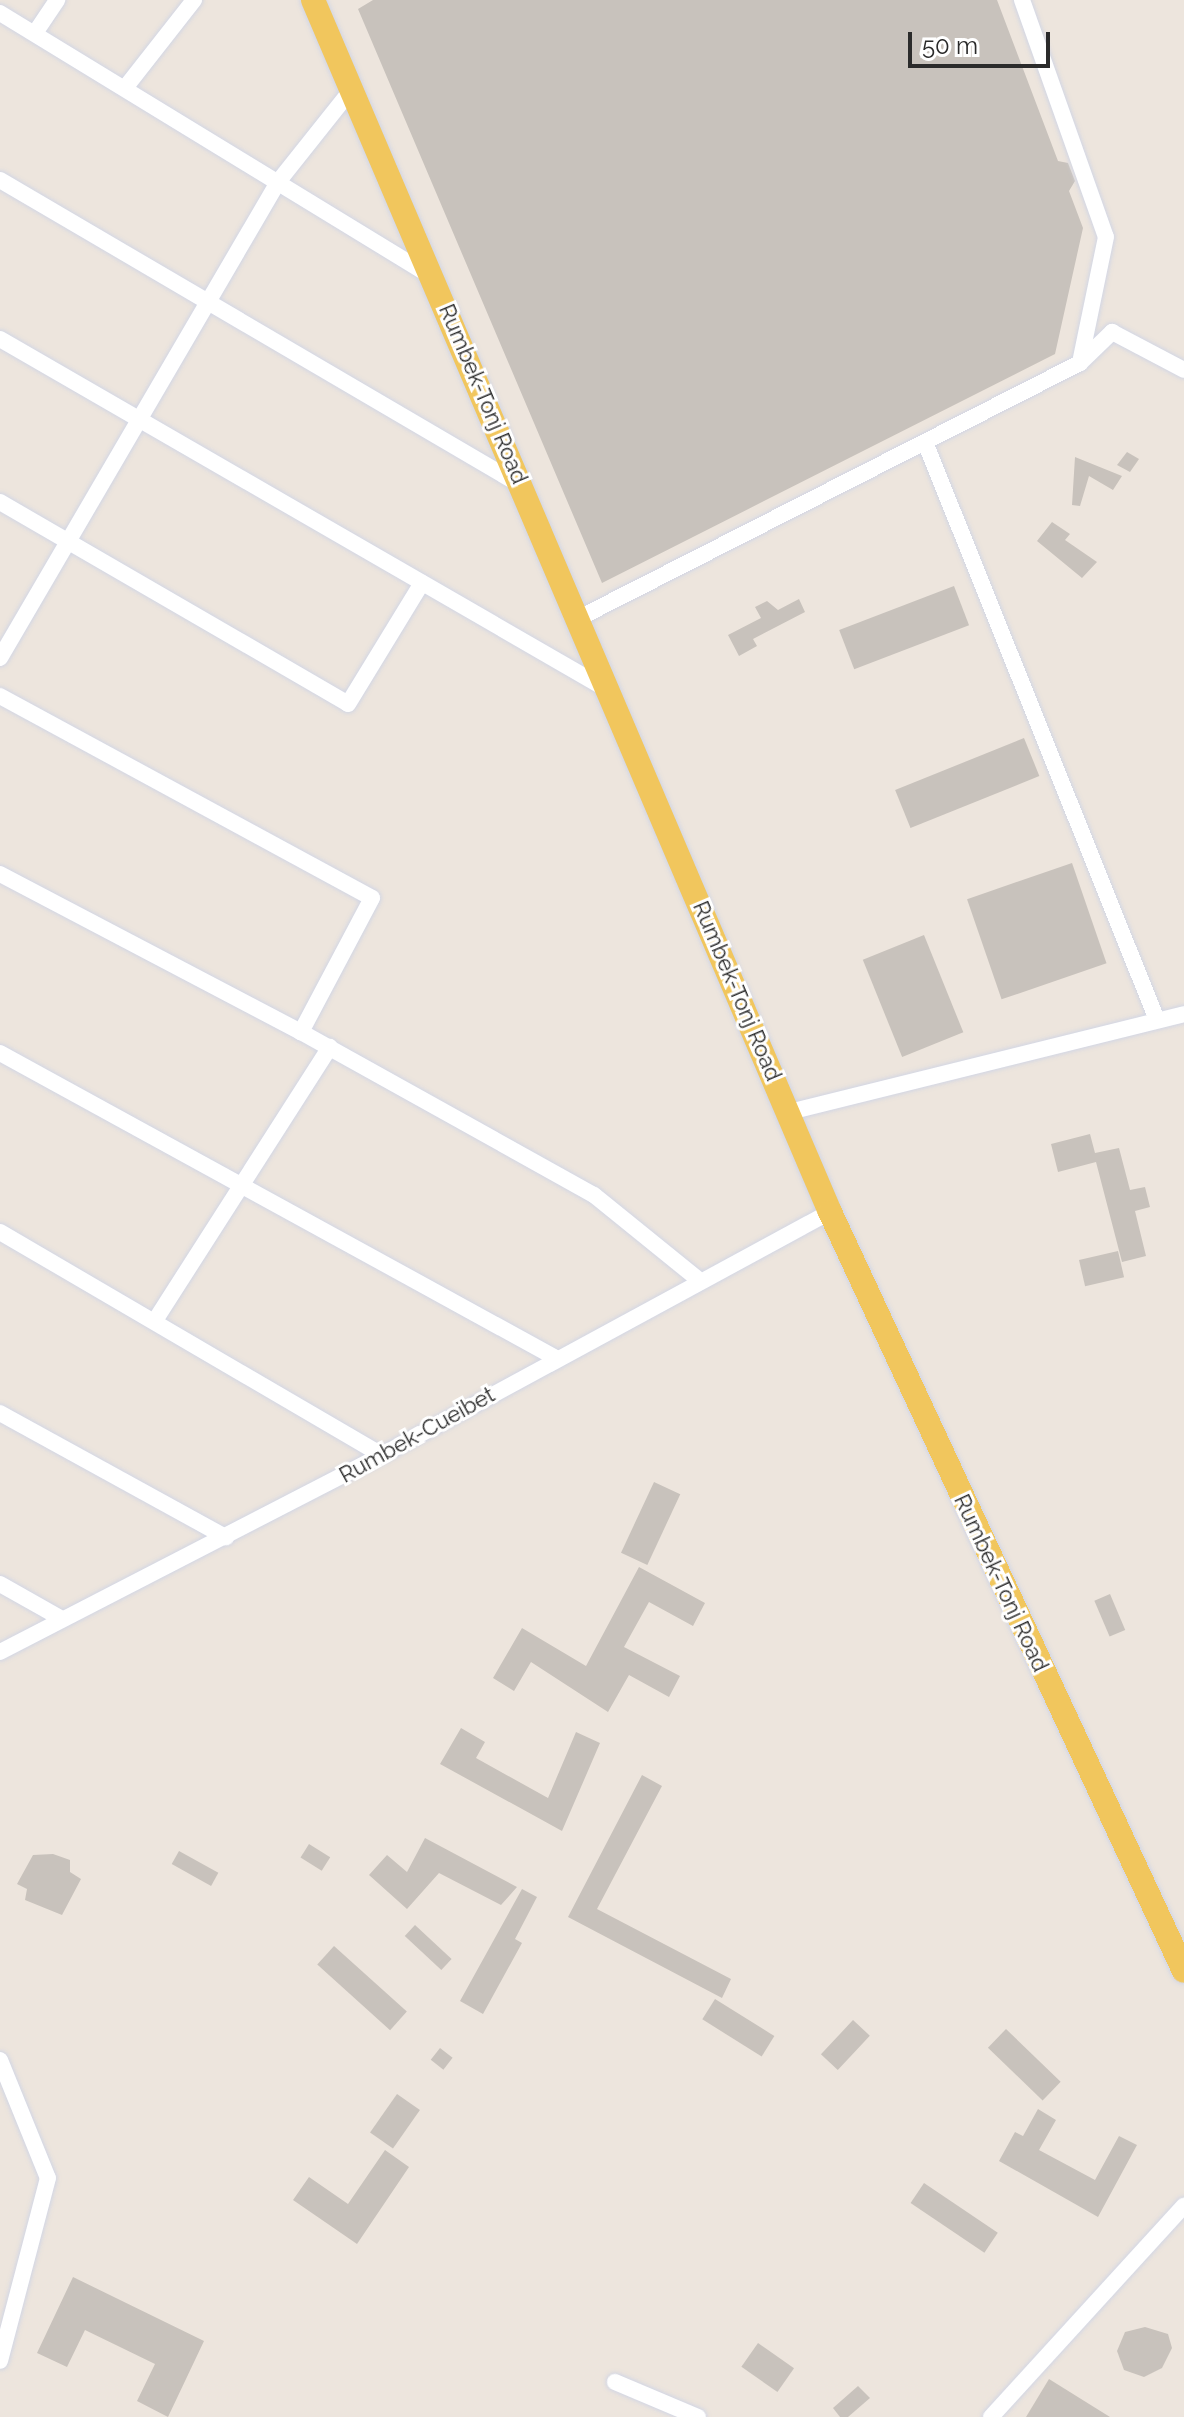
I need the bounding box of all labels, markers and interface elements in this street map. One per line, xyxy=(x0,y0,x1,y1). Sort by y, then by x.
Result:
scale bar xyxy=(912,16,1054,66)
text: 50 m xyxy=(922,31,978,60)
street label: Rumbek-Tonj Road xyxy=(433,300,533,488)
street label: Rumbek-Tonj Road xyxy=(687,897,787,1085)
street label: Rumbek-Cueibet xyxy=(335,1381,499,1489)
street label: Rumbek-Tonj Road xyxy=(948,1490,1054,1676)

